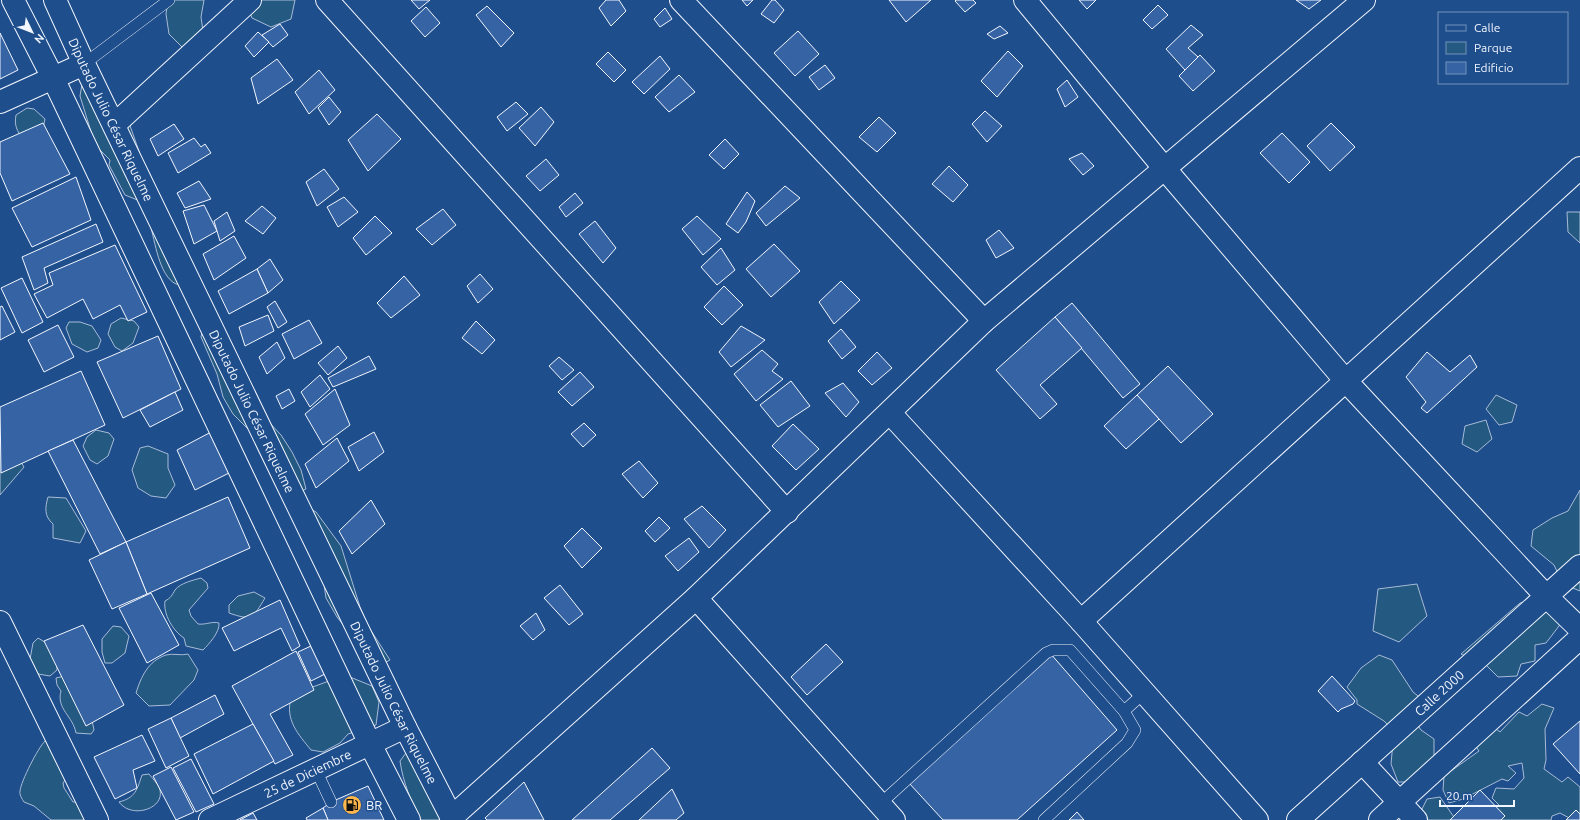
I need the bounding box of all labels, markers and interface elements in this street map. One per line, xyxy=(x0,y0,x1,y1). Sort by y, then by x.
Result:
north arrow xyxy=(12,12,52,52)
legend xyxy=(1438,12,1568,84)
text: Calle xyxy=(1474,21,1500,34)
text: N xyxy=(32,32,47,46)
street label: Diputado Julio César Riquelme xyxy=(66,36,156,203)
text: Parque xyxy=(1474,41,1512,54)
text: Edificio xyxy=(1474,61,1514,74)
street label: Diputado Julio César Riquelme xyxy=(207,327,297,495)
street label: Diputado Julio César Riquelme xyxy=(348,619,440,786)
street label: Calle 2000 xyxy=(1412,667,1467,718)
street label: 25 de Diciembre xyxy=(262,747,353,800)
scale bar xyxy=(1440,782,1514,808)
text: 20 m xyxy=(1446,789,1473,802)
fuel station icon: BR xyxy=(341,794,363,816)
place label: BR xyxy=(366,798,382,812)

